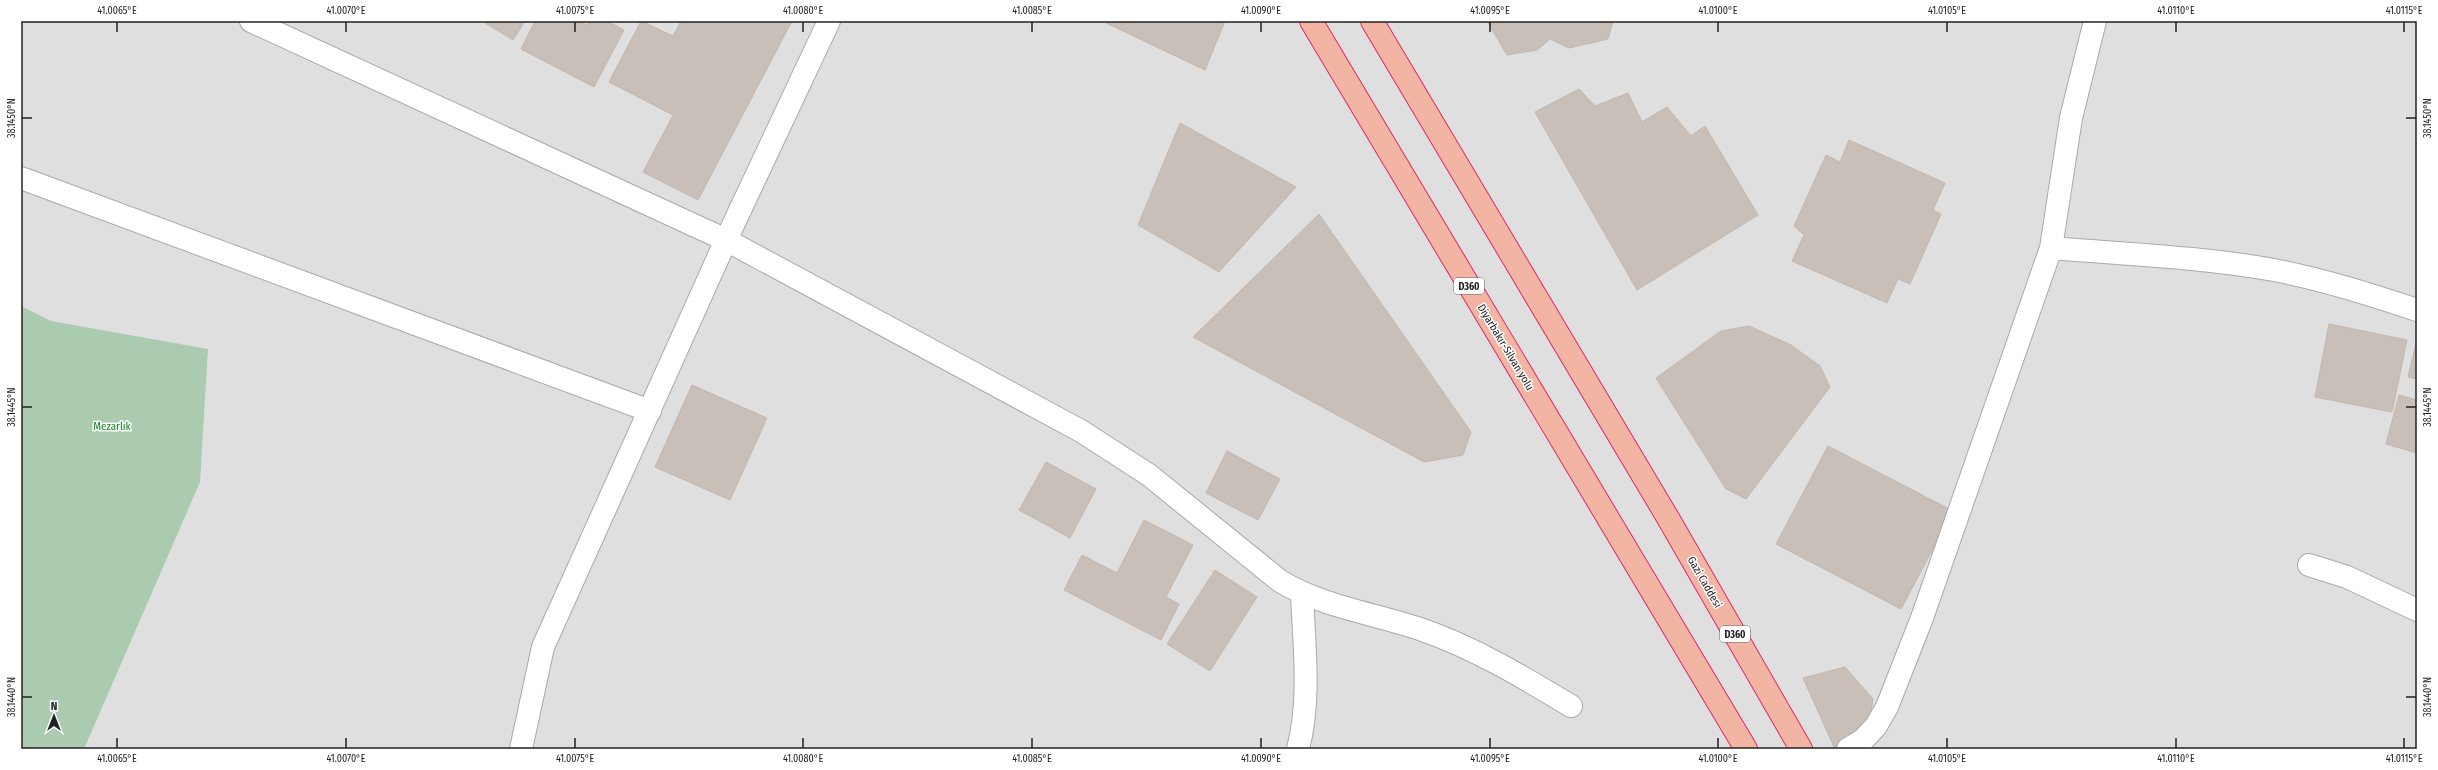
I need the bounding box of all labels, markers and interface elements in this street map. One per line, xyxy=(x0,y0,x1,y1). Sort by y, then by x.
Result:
text: 41.0065°E xyxy=(97,5,137,17)
text: 41.0070°E xyxy=(327,5,366,17)
text: 41.0075°E xyxy=(556,5,594,17)
text: 41.0080°E xyxy=(783,5,823,17)
text: 41.0085°E xyxy=(1012,5,1052,17)
text: 41.0090°E xyxy=(1241,5,1281,17)
text: 41.0095°E xyxy=(1470,5,1510,17)
text: 41.0100°E xyxy=(1699,5,1738,17)
text: 41.0105°E xyxy=(1928,5,1966,17)
text: 41.0110°E xyxy=(2157,5,2195,17)
text: 41.0115°E xyxy=(2386,5,2423,17)
text: 38.1450°N xyxy=(6,98,18,138)
text: 38.1450°N xyxy=(2422,98,2434,138)
road number: D360 xyxy=(1454,278,1484,294)
street label: Diyarbakır-Silvan yolu xyxy=(1475,302,1536,393)
text: 38.1445°N xyxy=(6,387,18,427)
text: 38.1445°N xyxy=(2422,387,2434,427)
park label: Mezarlık xyxy=(93,420,132,433)
street label: Gazi Caddesi xyxy=(1685,554,1725,610)
road number: D360 xyxy=(1720,626,1750,642)
text: 38.1440°N xyxy=(6,677,18,717)
text: 38.1440°N xyxy=(2422,677,2434,717)
north arrow xyxy=(34,696,74,736)
text: N xyxy=(51,700,57,713)
text: 41.0065°E xyxy=(97,753,137,765)
text: 41.0070°E xyxy=(327,753,366,765)
text: 41.0075°E xyxy=(556,753,594,765)
text: 41.0080°E xyxy=(783,753,823,765)
text: 41.0085°E xyxy=(1012,753,1052,765)
text: 41.0090°E xyxy=(1241,753,1281,765)
text: 41.0095°E xyxy=(1470,753,1510,765)
text: 41.0100°E xyxy=(1699,753,1738,765)
text: 41.0105°E xyxy=(1928,753,1966,765)
text: 41.0110°E xyxy=(2157,753,2195,765)
text: 41.0115°E xyxy=(2386,753,2423,765)

